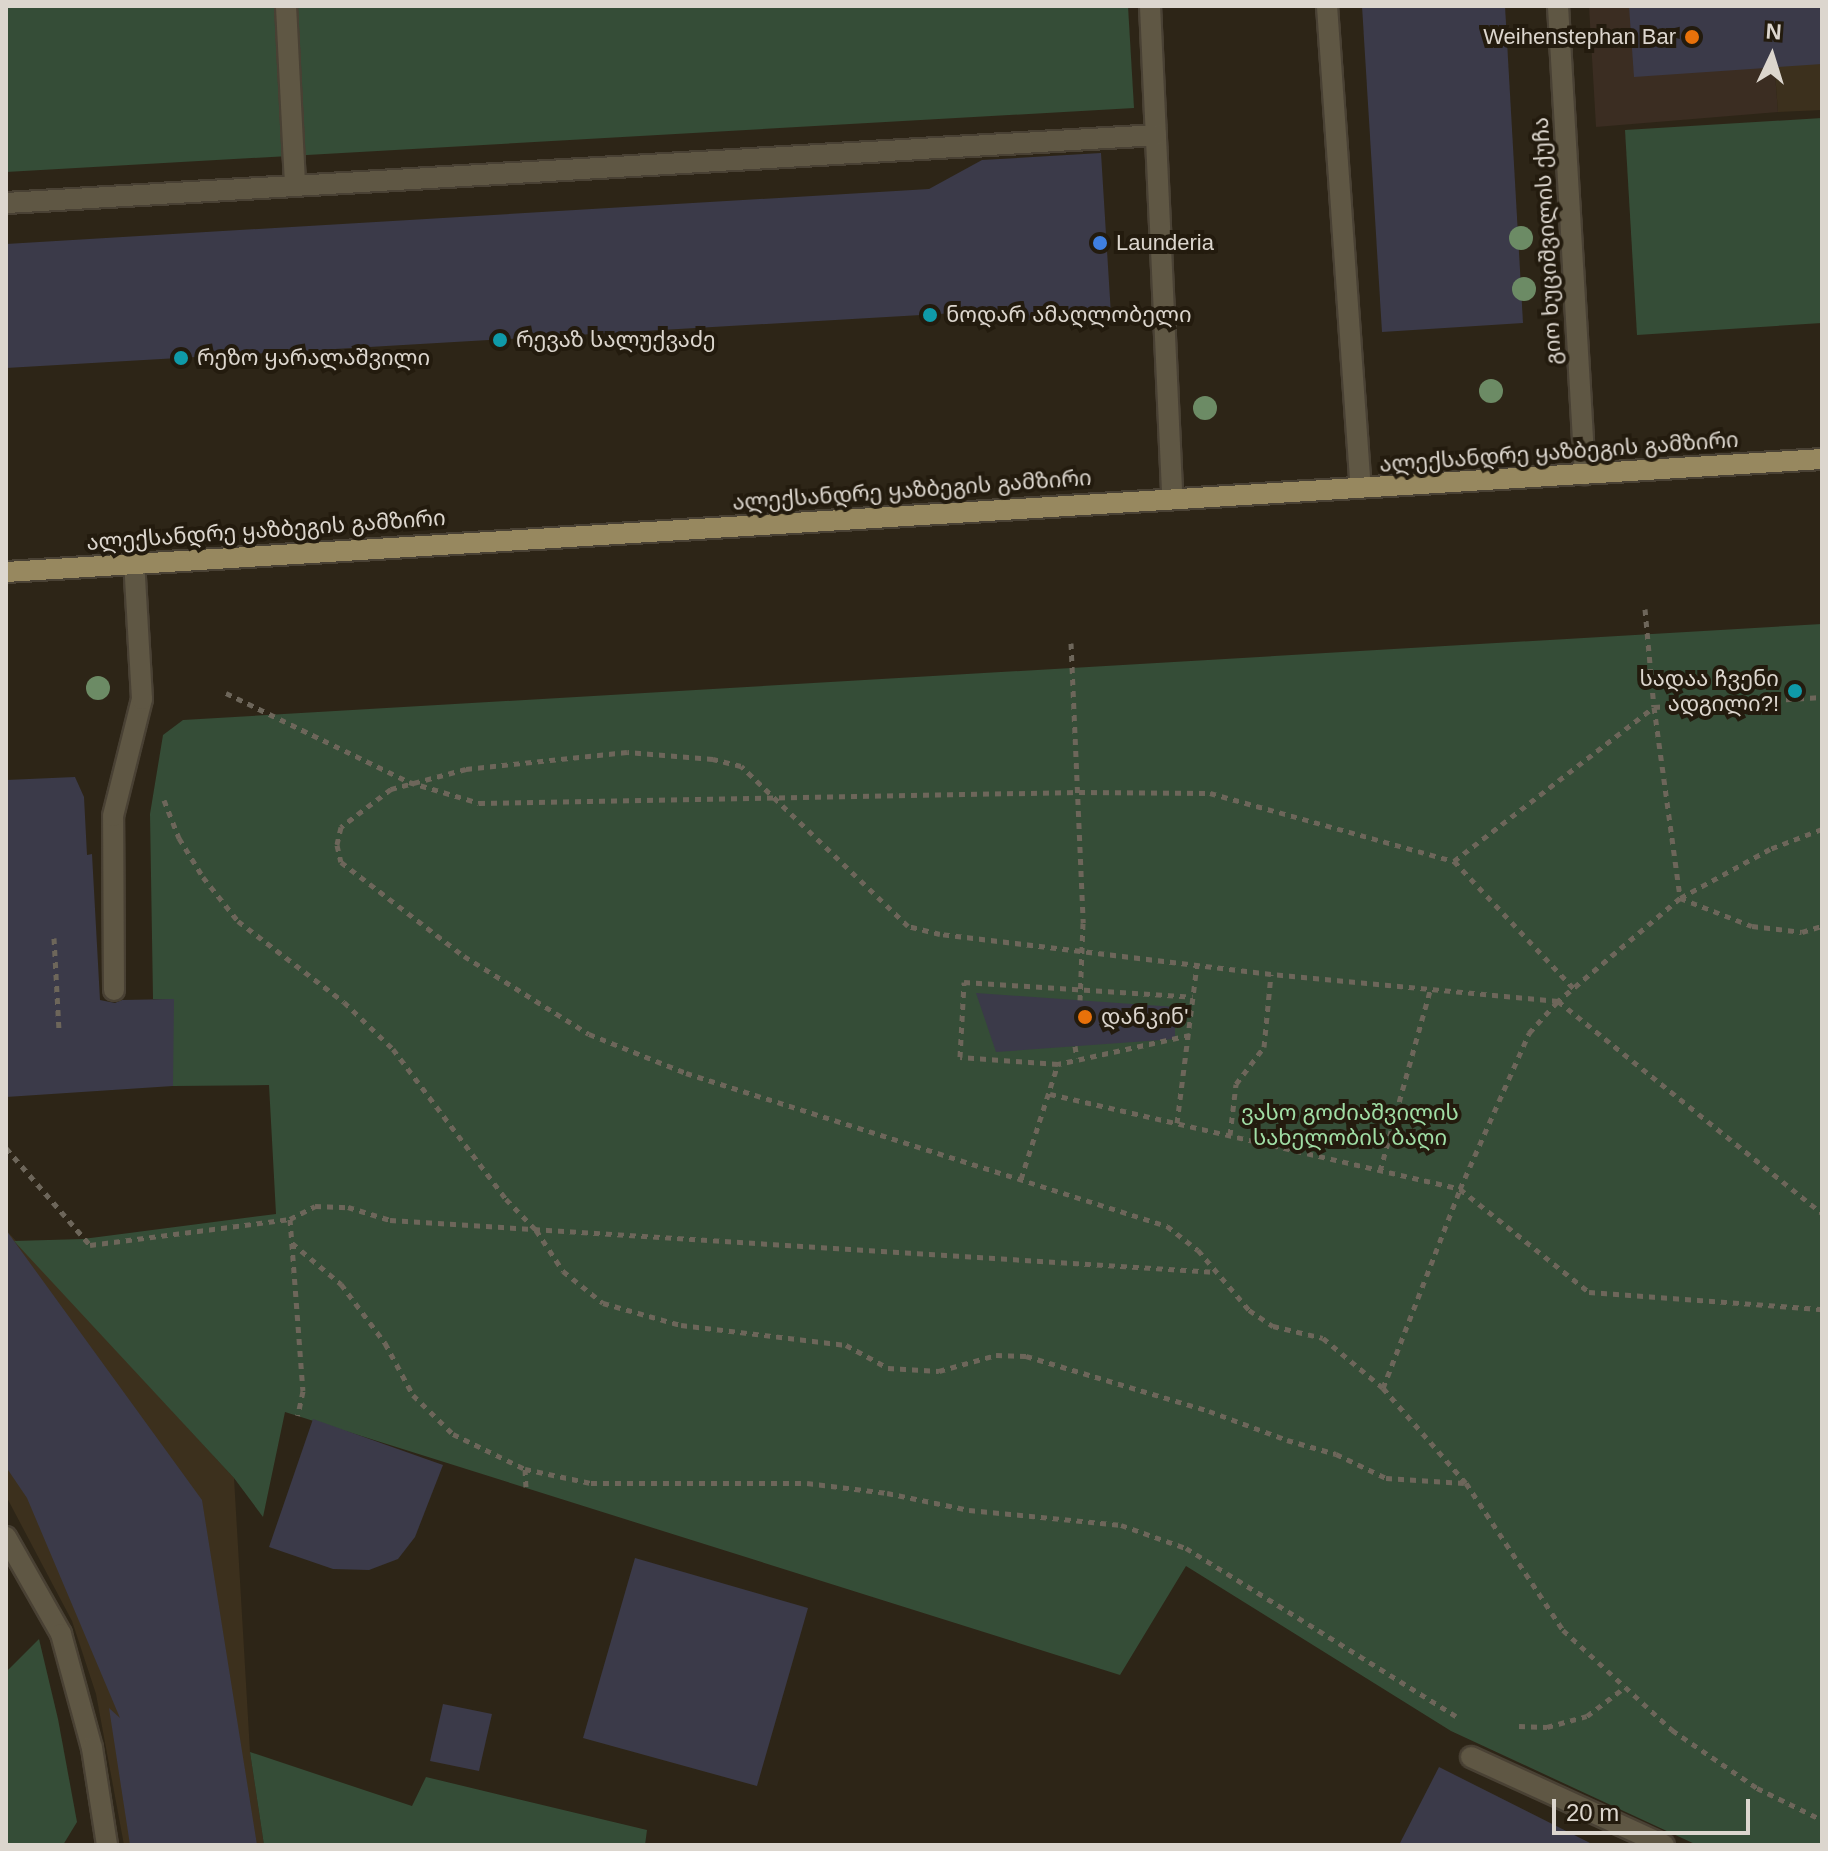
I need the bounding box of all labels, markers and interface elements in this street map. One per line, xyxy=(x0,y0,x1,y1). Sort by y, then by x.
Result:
north arrow xyxy=(1732,16,1812,96)
text: N xyxy=(1765,19,1782,45)
place label: Weihenstephan Bar xyxy=(1483,24,1676,50)
marker: Weihenstephan Bar xyxy=(1683,28,1701,46)
street label: გიო ხუციშვილის ქუჩა xyxy=(1527,116,1567,366)
place label: Launderia xyxy=(1116,230,1214,256)
marker: Launderia xyxy=(1091,234,1109,252)
place label: ნოდარ ამაღლობელი xyxy=(946,302,1192,328)
marker: ნოდარ ამაღლობელი xyxy=(921,306,939,324)
place label: რევაზ სალუქვაძე xyxy=(516,327,716,353)
marker: რევაზ სალუქვაძე xyxy=(491,331,509,349)
place label: რეზო ყარალაშვილი xyxy=(197,345,430,371)
marker: რეზო ყარალაშვილი xyxy=(172,349,190,367)
street label: ალექსანდრე ყაზბეგის გამზირი xyxy=(1379,426,1739,478)
street label: ალექსანდრე ყაზბეგის გამზირი xyxy=(732,464,1092,516)
street label: ალექსანდრე ყაზბეგის გამზირი xyxy=(86,504,446,556)
place label: სადაა ჩვენი ადგილი?! xyxy=(1639,665,1779,716)
marker: სადაა ჩვენი ადგილი?! xyxy=(1786,682,1804,700)
place label: დანკინ' xyxy=(1101,1004,1188,1030)
marker: დანკინ' xyxy=(1076,1008,1094,1026)
park label: ვასო გოძიაშვილის სახელობის ბაღი xyxy=(1241,1099,1459,1150)
scale bar xyxy=(1556,1783,1754,1833)
text: 20 m xyxy=(1566,1799,1619,1826)

